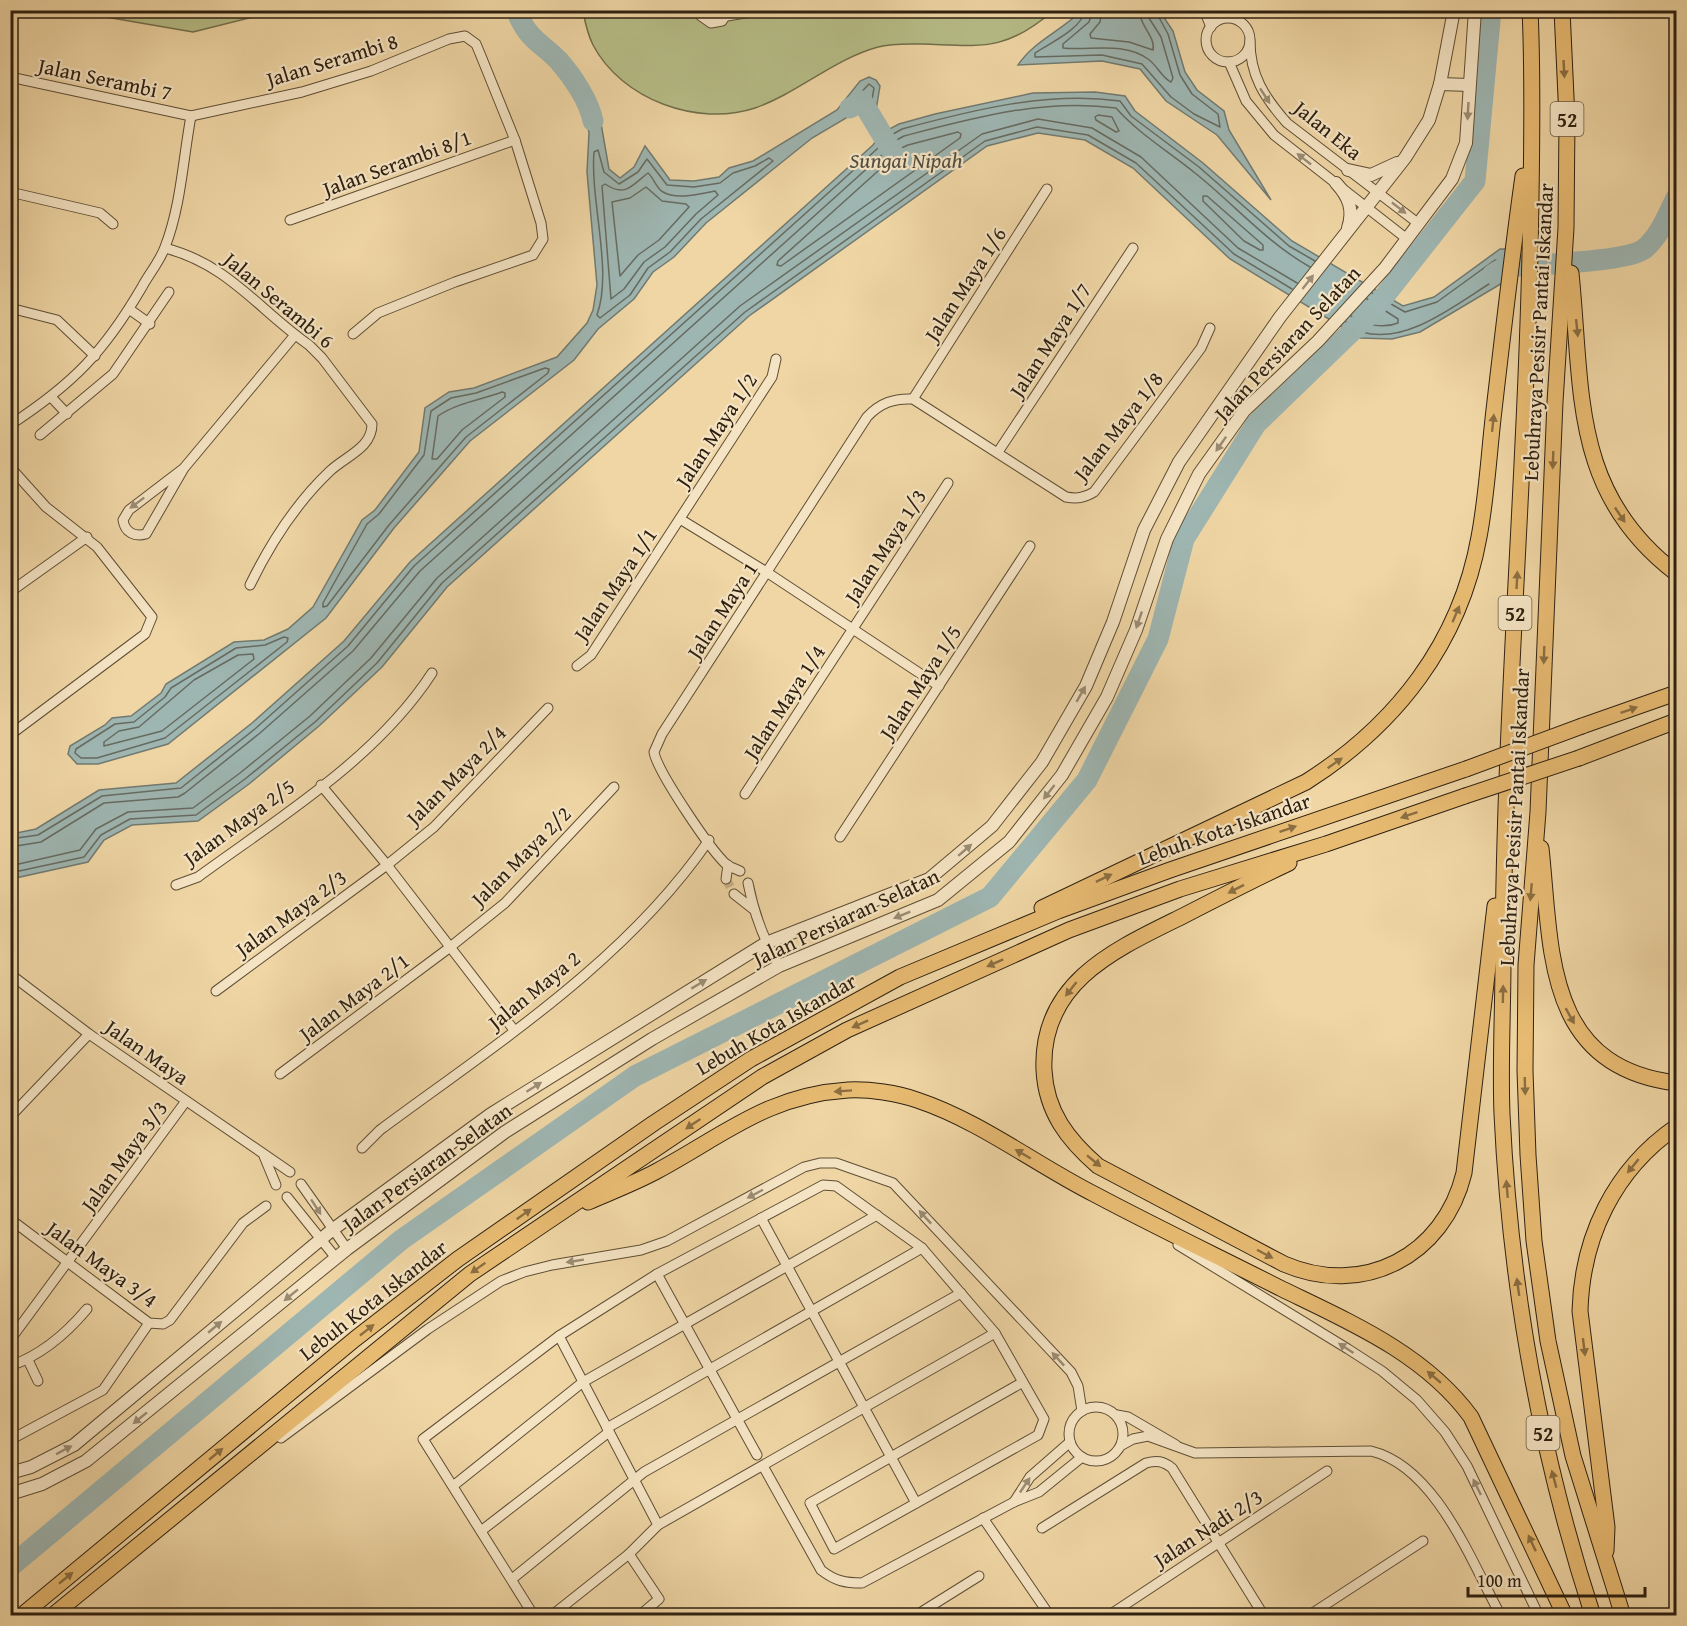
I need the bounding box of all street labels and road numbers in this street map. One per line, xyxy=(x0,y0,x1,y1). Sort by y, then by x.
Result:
street label: Jalan Serambi 8 xyxy=(260,25,402,96)
street label: Jalan Serambi 7 xyxy=(32,49,175,108)
street label: Jalan Eka xyxy=(1285,91,1369,167)
road number: 52 xyxy=(1550,102,1584,136)
street label: Jalan Serambi 8/1 xyxy=(316,122,476,205)
street label: Lebuhraya Pesisir Pantai Iskandar xyxy=(1515,182,1561,482)
street label: Jalan Maya 1/6 xyxy=(915,221,1014,350)
street label: Jalan Serambi 6 xyxy=(215,243,341,356)
street label: Jalan Persiaran Selatan xyxy=(1205,258,1368,430)
street label: Jalan Maya 1/7 xyxy=(1000,277,1099,406)
street label: Jalan Maya 1/8 xyxy=(1064,365,1170,489)
street label: Jalan Maya 1/2 xyxy=(666,367,765,496)
street label: Jalan Maya 1/3 xyxy=(835,483,934,612)
street label: Jalan Maya 1/1 xyxy=(564,521,664,649)
street label: Jalan Maya 1 xyxy=(677,555,765,667)
road number: 52 xyxy=(1498,596,1532,630)
street label: Jalan Maya 1/5 xyxy=(870,619,969,748)
street label: Jalan Maya 1/4 xyxy=(734,639,833,768)
street label: Lebuhraya Pesisir Pantai Iskandar xyxy=(1491,667,1537,967)
street label: Jalan Maya 2/4 xyxy=(397,718,513,834)
street label: Jalan Maya 2/5 xyxy=(175,771,301,875)
street label: Lebuh Kota Iskandar xyxy=(1133,785,1315,873)
street label: Jalan Maya 2/2 xyxy=(462,799,578,915)
street label: Jalan Persiaran Selatan xyxy=(745,860,945,975)
street label: Jalan Maya 2/3 xyxy=(227,862,353,966)
street label: Jalan Maya 2 xyxy=(479,943,587,1039)
street label: Jalan Maya 2/1 xyxy=(290,945,416,1051)
street label: Lebuh Kota Iskandar xyxy=(690,965,862,1083)
street label: Jalan Maya xyxy=(96,1010,195,1092)
street label: Jalan Maya 3/3 xyxy=(71,1094,175,1220)
street label: Jalan Persiaran Selatan xyxy=(334,1095,518,1241)
street label: Jalan Maya 3/4 xyxy=(38,1211,164,1315)
street label: Lebuh Kota Iskandar xyxy=(292,1232,454,1368)
road number: 52 xyxy=(1526,1416,1560,1450)
street label: Jalan Nadi 2/3 xyxy=(1145,1481,1269,1576)

